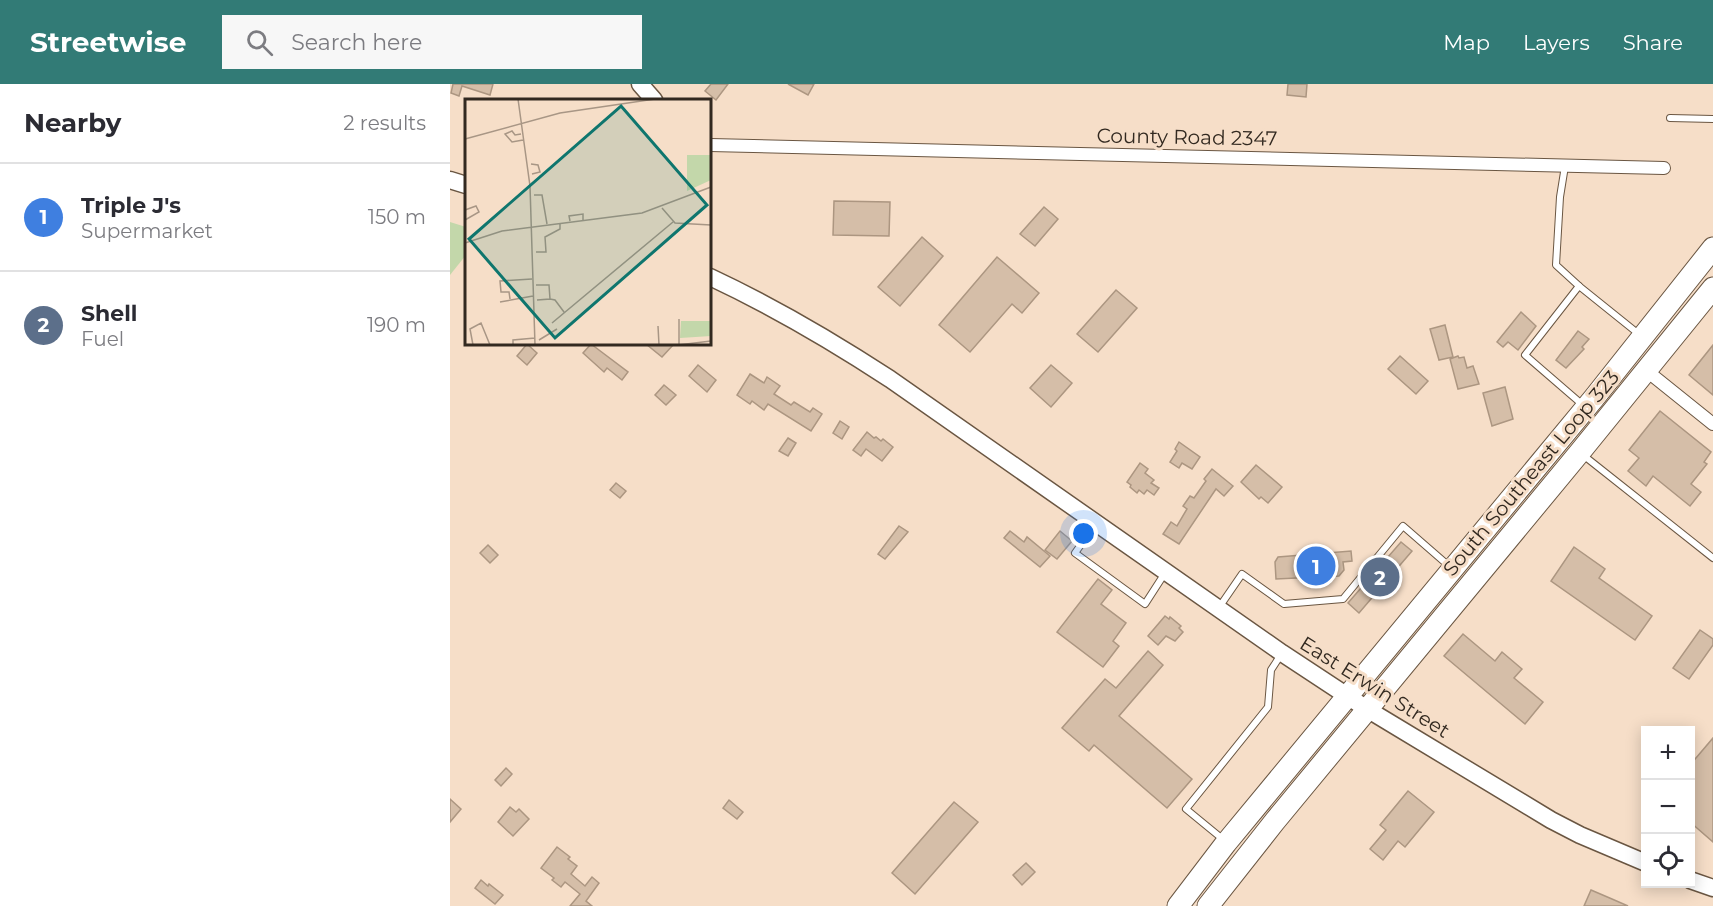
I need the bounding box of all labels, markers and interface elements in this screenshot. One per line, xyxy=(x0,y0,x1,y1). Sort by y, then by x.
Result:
search box xyxy=(222,15,642,69)
text: Streetwise xyxy=(30,25,186,59)
icon: search xyxy=(243,26,276,59)
text: Search here xyxy=(291,29,422,56)
text: Map xyxy=(1443,30,1490,55)
text: Layers xyxy=(1523,30,1590,55)
text: Share xyxy=(1623,30,1683,55)
inset map xyxy=(465,99,711,345)
text: Nearby xyxy=(24,107,121,139)
text: 2 results xyxy=(343,111,426,135)
street label: County Road 2347 xyxy=(1096,123,1278,151)
text: Triple J's xyxy=(81,192,181,219)
text: 1 xyxy=(40,205,47,229)
text: 150 m xyxy=(368,205,426,229)
text: Supermarket xyxy=(81,219,213,243)
text: Shell xyxy=(81,300,137,327)
text: 2 xyxy=(38,313,49,337)
text: 190 m xyxy=(367,313,426,337)
text: Fuel xyxy=(81,327,124,351)
street label: South Southeast Loop 323 xyxy=(1438,365,1624,581)
your location xyxy=(1069,519,1098,548)
pin: 1 xyxy=(1296,544,1336,588)
pin: 2 xyxy=(1360,554,1400,600)
street label: East Erwin Street xyxy=(1296,631,1454,743)
map controls xyxy=(1641,726,1695,888)
button: + xyxy=(1641,726,1695,780)
button: − xyxy=(1641,780,1695,834)
button: locate xyxy=(1641,834,1695,888)

